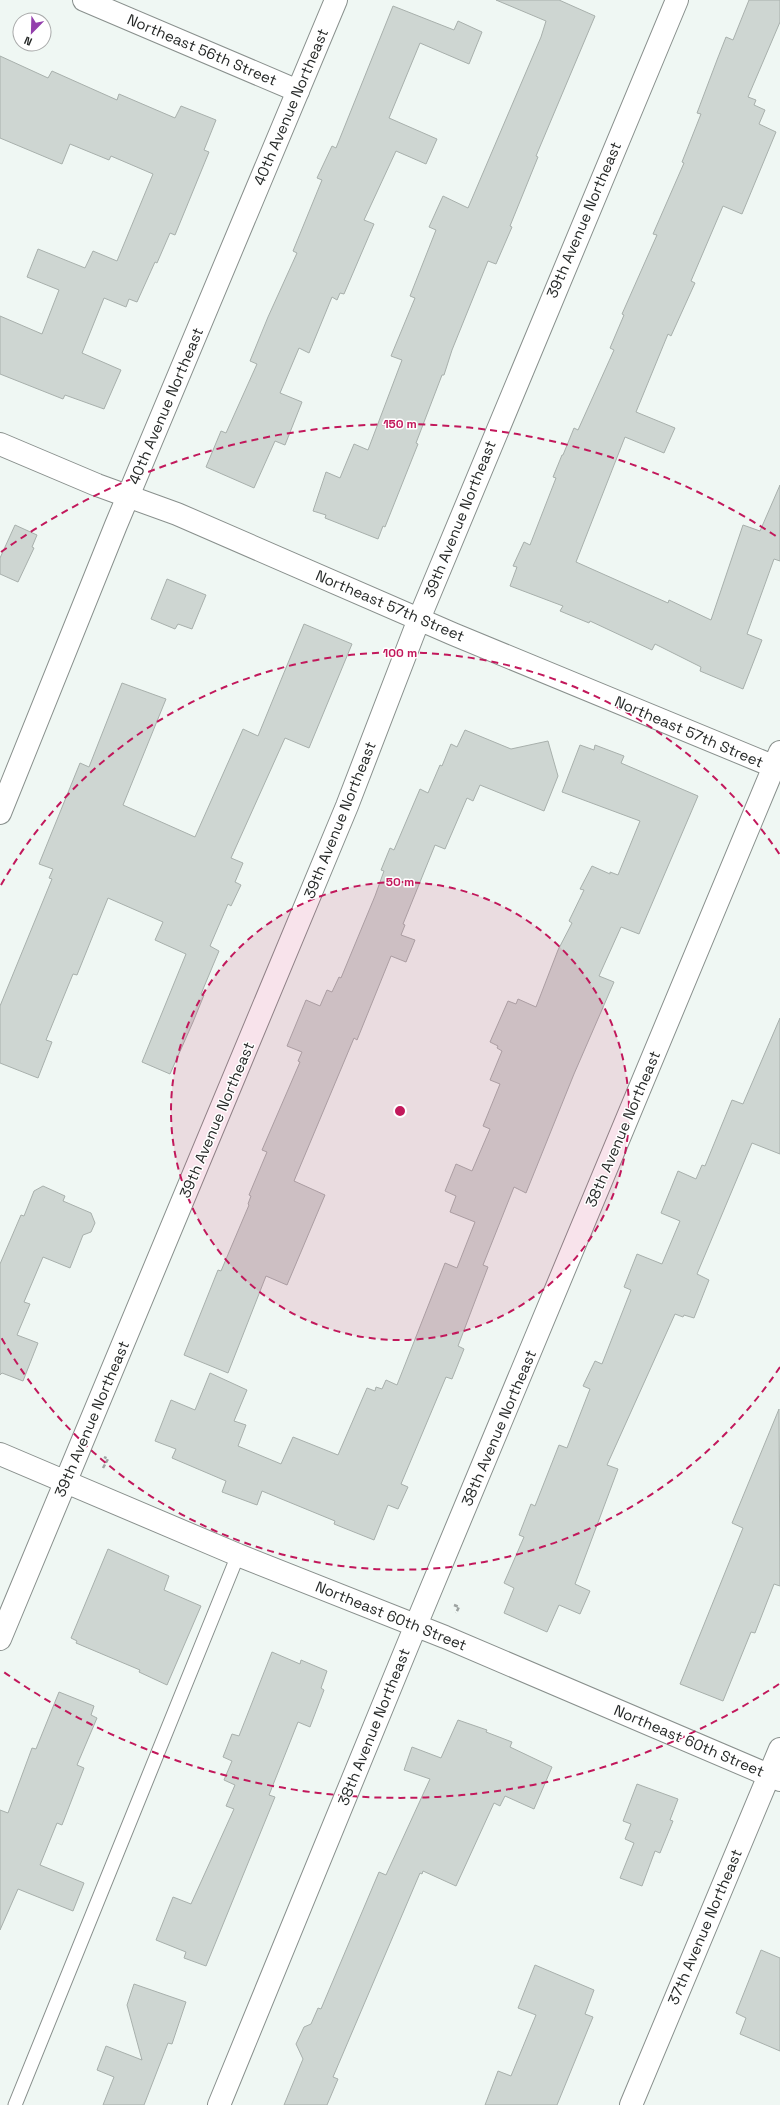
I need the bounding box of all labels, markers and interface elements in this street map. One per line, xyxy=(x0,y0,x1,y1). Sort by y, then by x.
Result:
street label: Northeast 56th Street xyxy=(124,9,280,90)
north arrow xyxy=(12,12,52,52)
street label: 40th Avenue Northeast xyxy=(249,25,332,188)
text: N xyxy=(22,33,34,49)
street label: 39th Avenue Northeast xyxy=(542,139,625,301)
street label: 40th Avenue Northeast xyxy=(124,324,207,487)
text: 150 m xyxy=(383,416,417,432)
street label: 39th Avenue Northeast xyxy=(419,437,500,600)
street label: Northeast 57th Street xyxy=(313,566,468,646)
text: 100 m xyxy=(383,645,417,661)
street label: Northeast 57th Street xyxy=(612,692,767,772)
street label: 39th Avenue Northeast xyxy=(299,738,380,901)
text: 50 m xyxy=(386,874,414,890)
street label: 39th Avenue Northeast xyxy=(175,1039,258,1201)
street label: 38th Avenue Northeast xyxy=(581,1048,664,1210)
centre of rings xyxy=(393,1104,407,1118)
street label: 39th Avenue Northeast xyxy=(50,1338,133,1500)
street label: 38th Avenue Northeast xyxy=(457,1347,540,1509)
street label: Northeast 60th Street xyxy=(313,1576,470,1655)
street label: 38th Avenue Northeast xyxy=(333,1645,414,1808)
street label: Northeast 60th Street xyxy=(611,1700,767,1781)
street label: 37th Avenue Northeast xyxy=(663,1846,746,2007)

